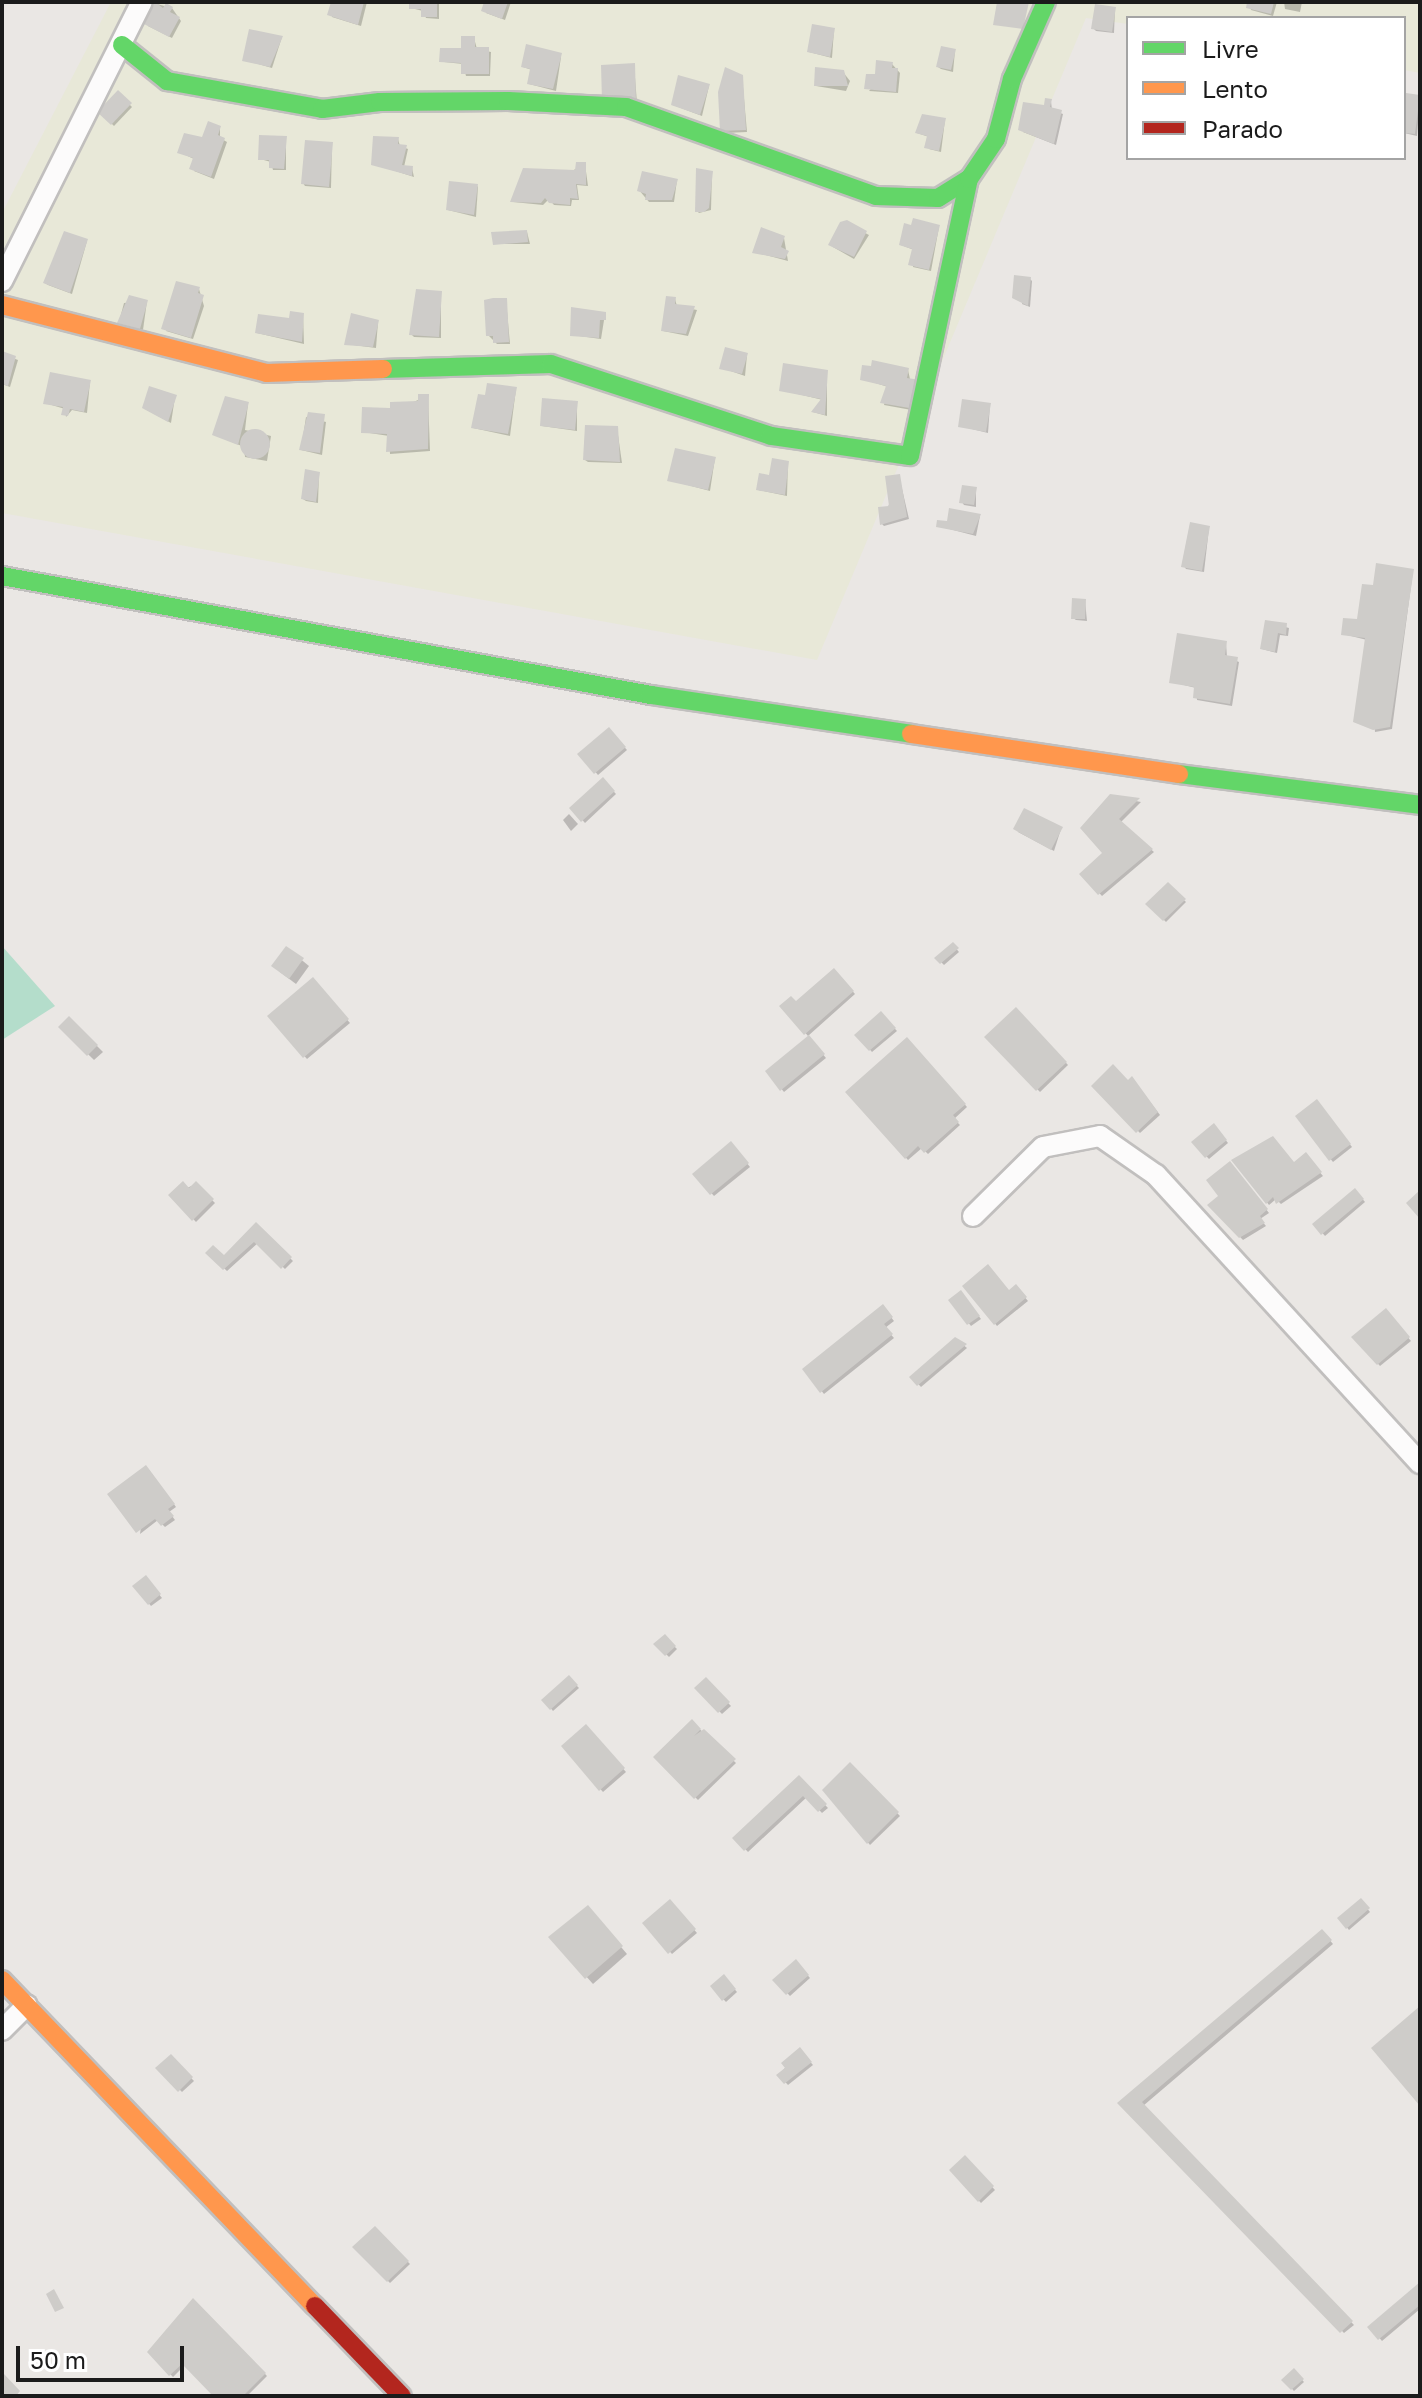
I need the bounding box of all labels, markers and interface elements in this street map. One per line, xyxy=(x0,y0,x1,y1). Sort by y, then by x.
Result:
legend xyxy=(1126,16,1406,160)
text: Livre xyxy=(1202,34,1259,63)
text: Lento xyxy=(1202,74,1268,103)
text: Parado xyxy=(1202,114,1283,143)
scale bar xyxy=(20,2330,188,2380)
text: 50 m xyxy=(30,2345,86,2374)

